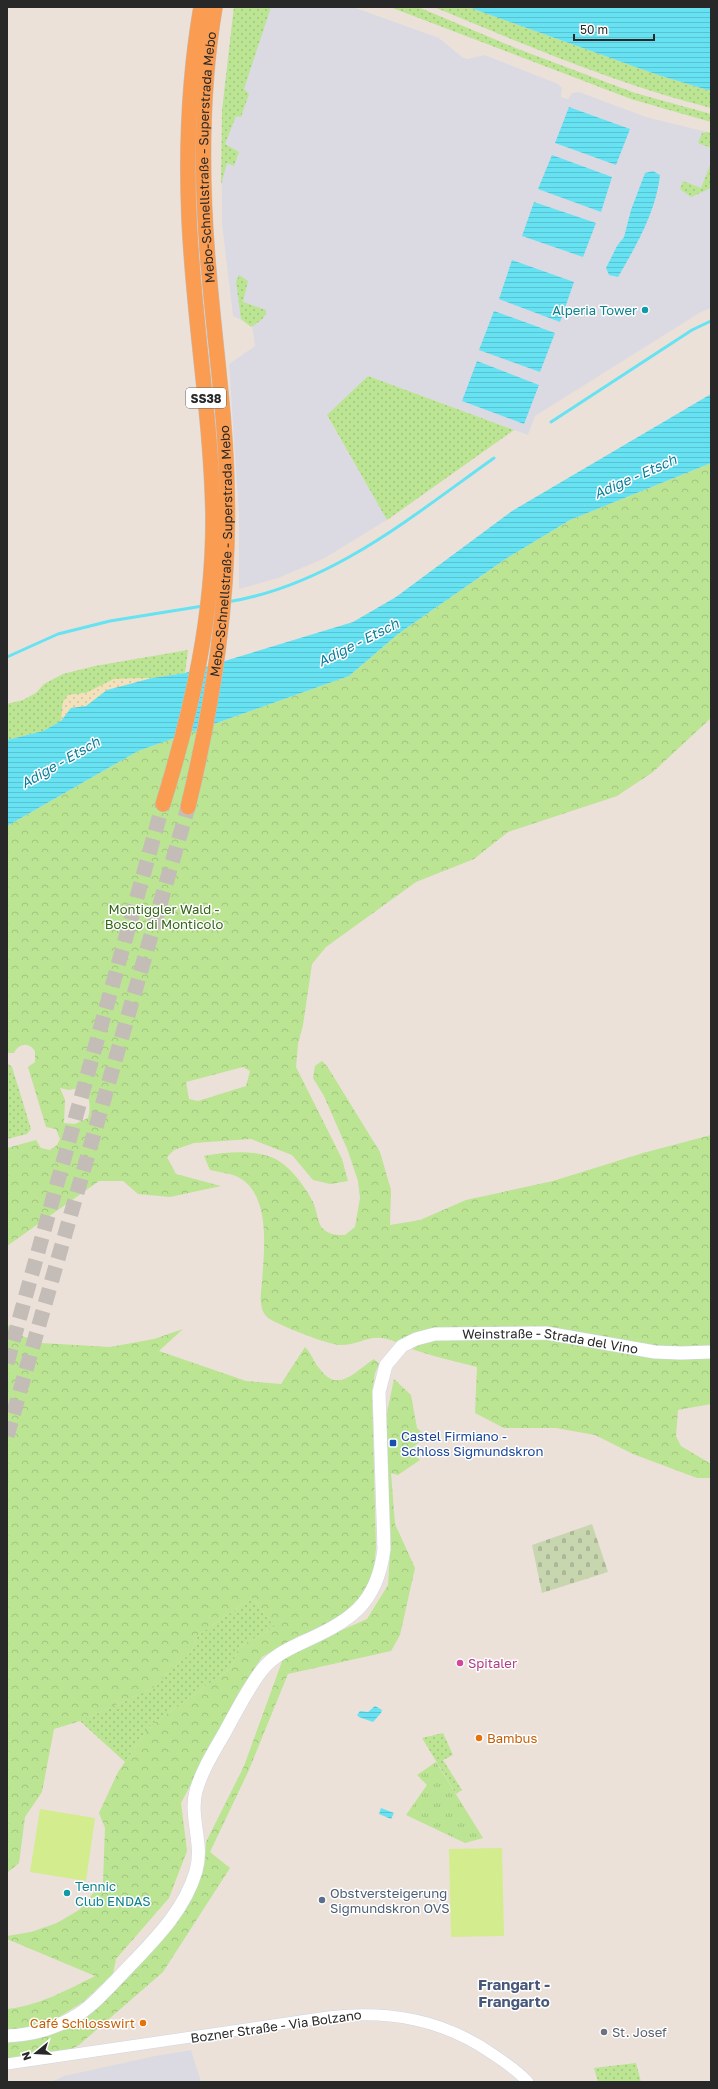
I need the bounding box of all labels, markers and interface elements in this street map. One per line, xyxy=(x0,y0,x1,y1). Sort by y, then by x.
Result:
scale bar xyxy=(574,16,654,42)
text: 50 m xyxy=(580,22,608,37)
street label: Mebo-Schnellstraße - Superstrada Mebo xyxy=(195,30,219,284)
place label: Alperia Tower xyxy=(552,302,637,318)
marker: Alperia Tower xyxy=(640,305,650,315)
road number: SS38 xyxy=(186,388,226,408)
street label: Mebo-Schnellstraße - Superstrada Mebo xyxy=(206,425,235,678)
water label: Adige - Etsch xyxy=(591,450,680,502)
water label: Adige - Etsch xyxy=(315,614,403,670)
water label: Adige - Etsch xyxy=(17,732,104,791)
park label: Montiggler Wald - Bosco di Monticolo xyxy=(105,901,223,932)
street label: Weinstraße - Strada del Vino xyxy=(462,1325,640,1357)
place label: Castel Firmiano - Schloss Sigmundskron xyxy=(401,1428,543,1459)
marker: Castel Firmiano - Schloss Sigmundskron xyxy=(388,1438,398,1448)
place label: Spitaler xyxy=(468,1655,517,1671)
marker: Spitaler xyxy=(455,1658,465,1668)
place label: Bambus xyxy=(487,1730,537,1746)
marker: Bambus xyxy=(474,1733,484,1743)
place label: Tennic Club ENDAS xyxy=(75,1878,151,1909)
place label: Obstversteigerung Sigmundskron OVS xyxy=(330,1885,450,1916)
marker: Tennic Club ENDAS xyxy=(62,1888,72,1898)
marker: Obstversteigerung Sigmundskron OVS xyxy=(317,1895,327,1905)
district label: Frangart - Frangarto xyxy=(478,1975,550,2010)
street label: Bozner Straße - Via Bolzano xyxy=(190,2006,363,2046)
place label: Café Schlosswirt xyxy=(30,2015,135,2031)
marker: Café Schlosswirt xyxy=(138,2018,148,2028)
place label: St. Josef xyxy=(612,2024,667,2040)
marker: St. Josef xyxy=(599,2027,609,2037)
north arrow xyxy=(16,2033,56,2073)
text: N xyxy=(19,2050,33,2062)

